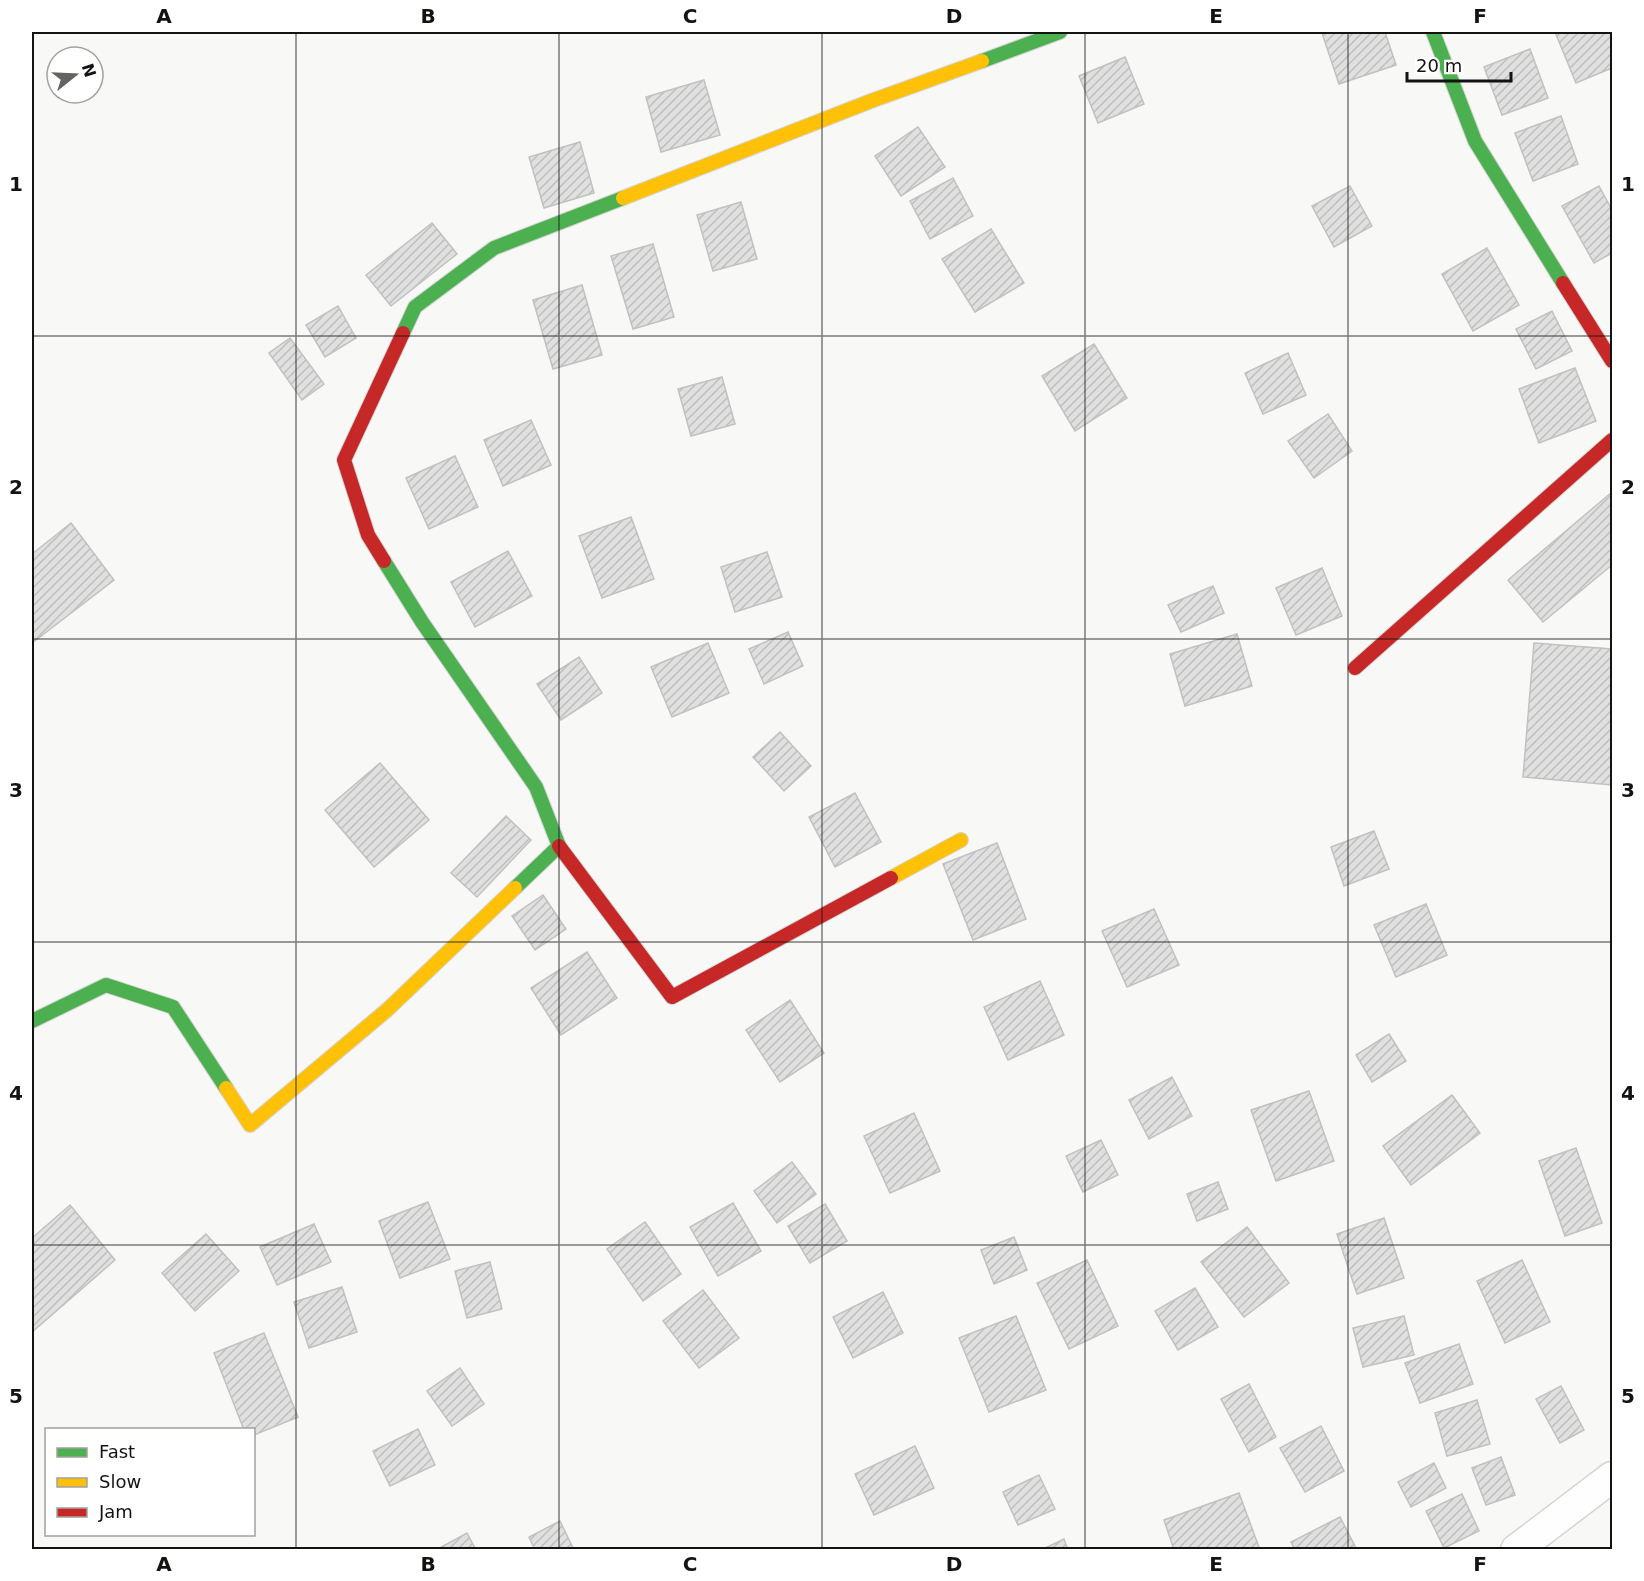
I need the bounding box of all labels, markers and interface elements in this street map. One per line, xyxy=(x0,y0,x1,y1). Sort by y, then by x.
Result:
text: A xyxy=(156,4,172,28)
text: B xyxy=(420,4,436,28)
text: C xyxy=(683,4,697,28)
text: D xyxy=(946,4,962,28)
text: E xyxy=(1209,4,1223,28)
text: F xyxy=(1473,4,1487,28)
north arrow xyxy=(45,45,105,105)
scale bar xyxy=(1407,45,1510,83)
text: 20 m xyxy=(1416,55,1462,76)
text: N xyxy=(78,61,100,80)
text: 1 xyxy=(9,172,23,196)
text: 1 xyxy=(1621,172,1635,196)
text: 2 xyxy=(9,475,23,499)
text: 2 xyxy=(1621,475,1635,499)
text: 3 xyxy=(9,778,23,802)
text: 3 xyxy=(1621,778,1635,802)
text: 4 xyxy=(9,1081,23,1105)
text: 4 xyxy=(1621,1081,1635,1105)
text: 5 xyxy=(9,1384,23,1408)
text: 5 xyxy=(1621,1384,1635,1408)
legend xyxy=(45,1428,255,1536)
text: Fast xyxy=(99,1441,135,1462)
text: Slow xyxy=(99,1471,141,1492)
text: Jam xyxy=(98,1501,133,1522)
text: A xyxy=(156,1552,172,1576)
text: B xyxy=(420,1552,436,1576)
text: C xyxy=(683,1552,697,1576)
text: D xyxy=(946,1552,962,1576)
text: E xyxy=(1209,1552,1223,1576)
text: F xyxy=(1473,1552,1487,1576)

